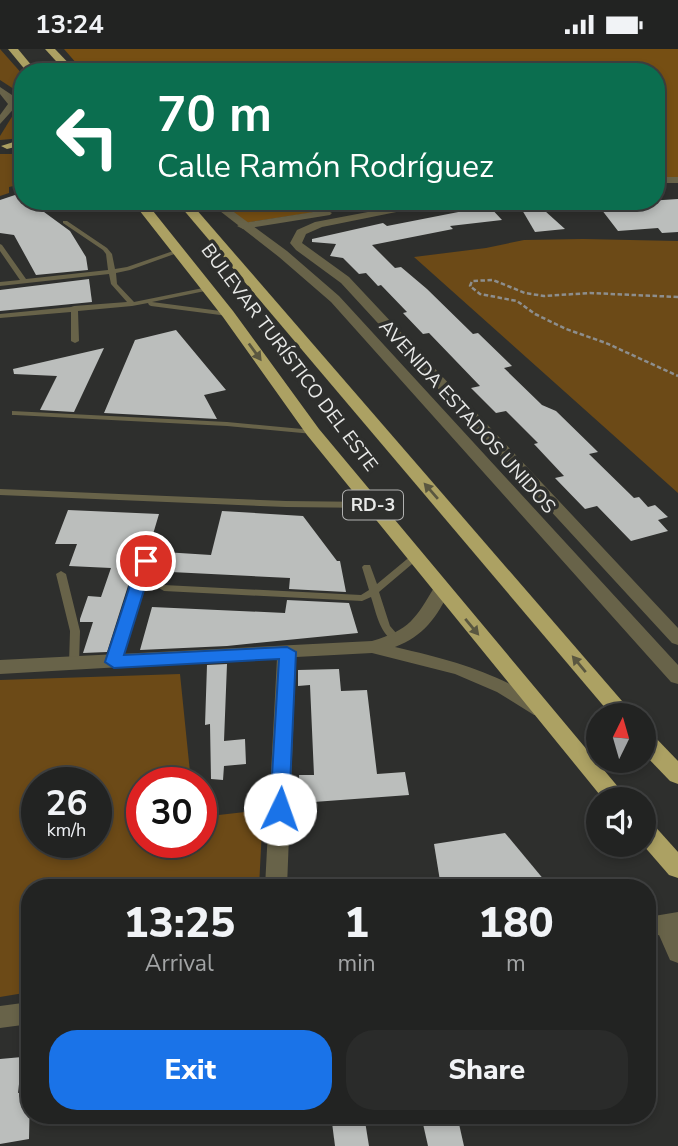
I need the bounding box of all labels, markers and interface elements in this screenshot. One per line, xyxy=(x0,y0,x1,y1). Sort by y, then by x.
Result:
text: 13:24 xyxy=(35,7,104,42)
text: 70 m xyxy=(157,81,272,148)
icon: left xyxy=(42,91,133,182)
text: Calle Ramón Rodríguez xyxy=(157,145,494,188)
street label: BULEVAR TURÍSTICO DEL ESTE xyxy=(195,238,384,477)
street label: AVENIDA ESTADOS UNIDOS xyxy=(373,314,562,519)
one-way arrow xyxy=(248,343,262,361)
one-way arrow xyxy=(423,482,439,500)
road number: RD-3 xyxy=(343,491,403,519)
pin xyxy=(116,531,176,591)
icon: arrive xyxy=(127,542,165,580)
one-way arrow xyxy=(464,618,479,635)
one-way arrow xyxy=(572,655,587,672)
north arrow xyxy=(586,703,656,773)
map controls xyxy=(586,703,656,857)
speed limit sign: 30 xyxy=(126,767,217,858)
position arrow xyxy=(243,772,317,846)
text: 26 xyxy=(45,780,88,827)
button: sound xyxy=(586,787,656,857)
text: km/h xyxy=(47,818,86,842)
text: 13:25 xyxy=(123,895,235,952)
text: 1 xyxy=(344,895,369,952)
text: 180 xyxy=(478,895,554,952)
text: Arrival xyxy=(145,948,214,979)
text: min xyxy=(338,948,376,979)
text: m xyxy=(506,948,526,979)
button: Exit xyxy=(49,1030,332,1110)
button: Share xyxy=(346,1030,628,1110)

